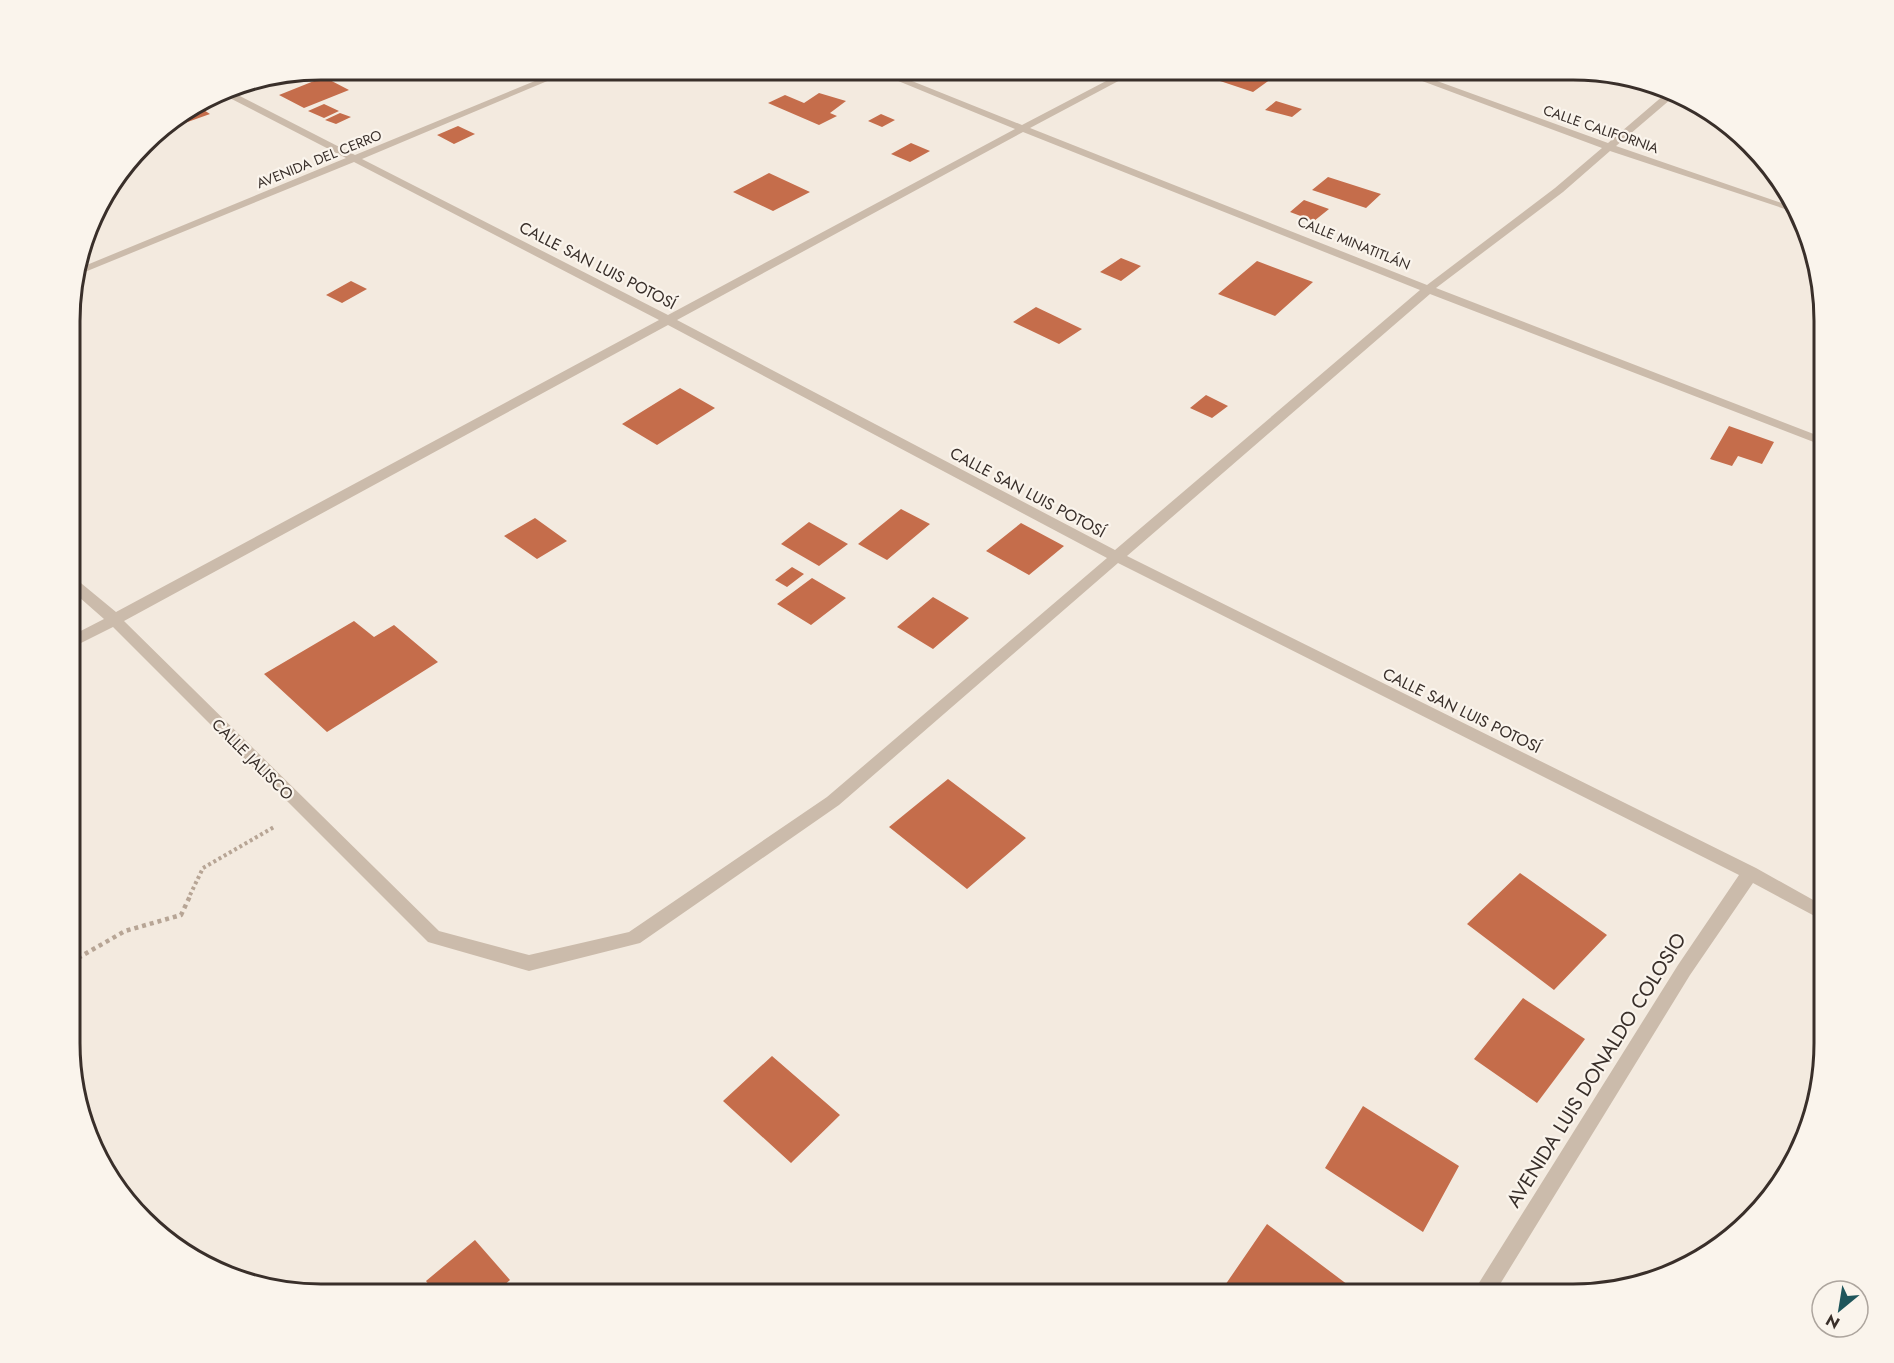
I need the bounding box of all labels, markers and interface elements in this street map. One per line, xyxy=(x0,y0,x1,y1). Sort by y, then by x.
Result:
street label: CALLE CALIFORNIA xyxy=(1541,100,1662,158)
street label: AVENIDA DEL CERRO xyxy=(253,125,385,193)
street label: CALLE MINATITLÁN xyxy=(1294,211,1414,275)
street label: CALLE SAN LUIS POTOSÍ xyxy=(515,216,681,316)
street label: CALLE SAN LUIS POTOSÍ xyxy=(946,442,1111,544)
street label: CALLE SAN LUIS POTOSÍ xyxy=(1379,662,1546,759)
street label: CALLE JALISCO xyxy=(207,713,299,805)
street label: AVENIDA LUIS DONALDO COLOSIO xyxy=(1500,927,1693,1213)
north arrow xyxy=(1810,1279,1870,1339)
text: N xyxy=(1821,1308,1844,1335)

